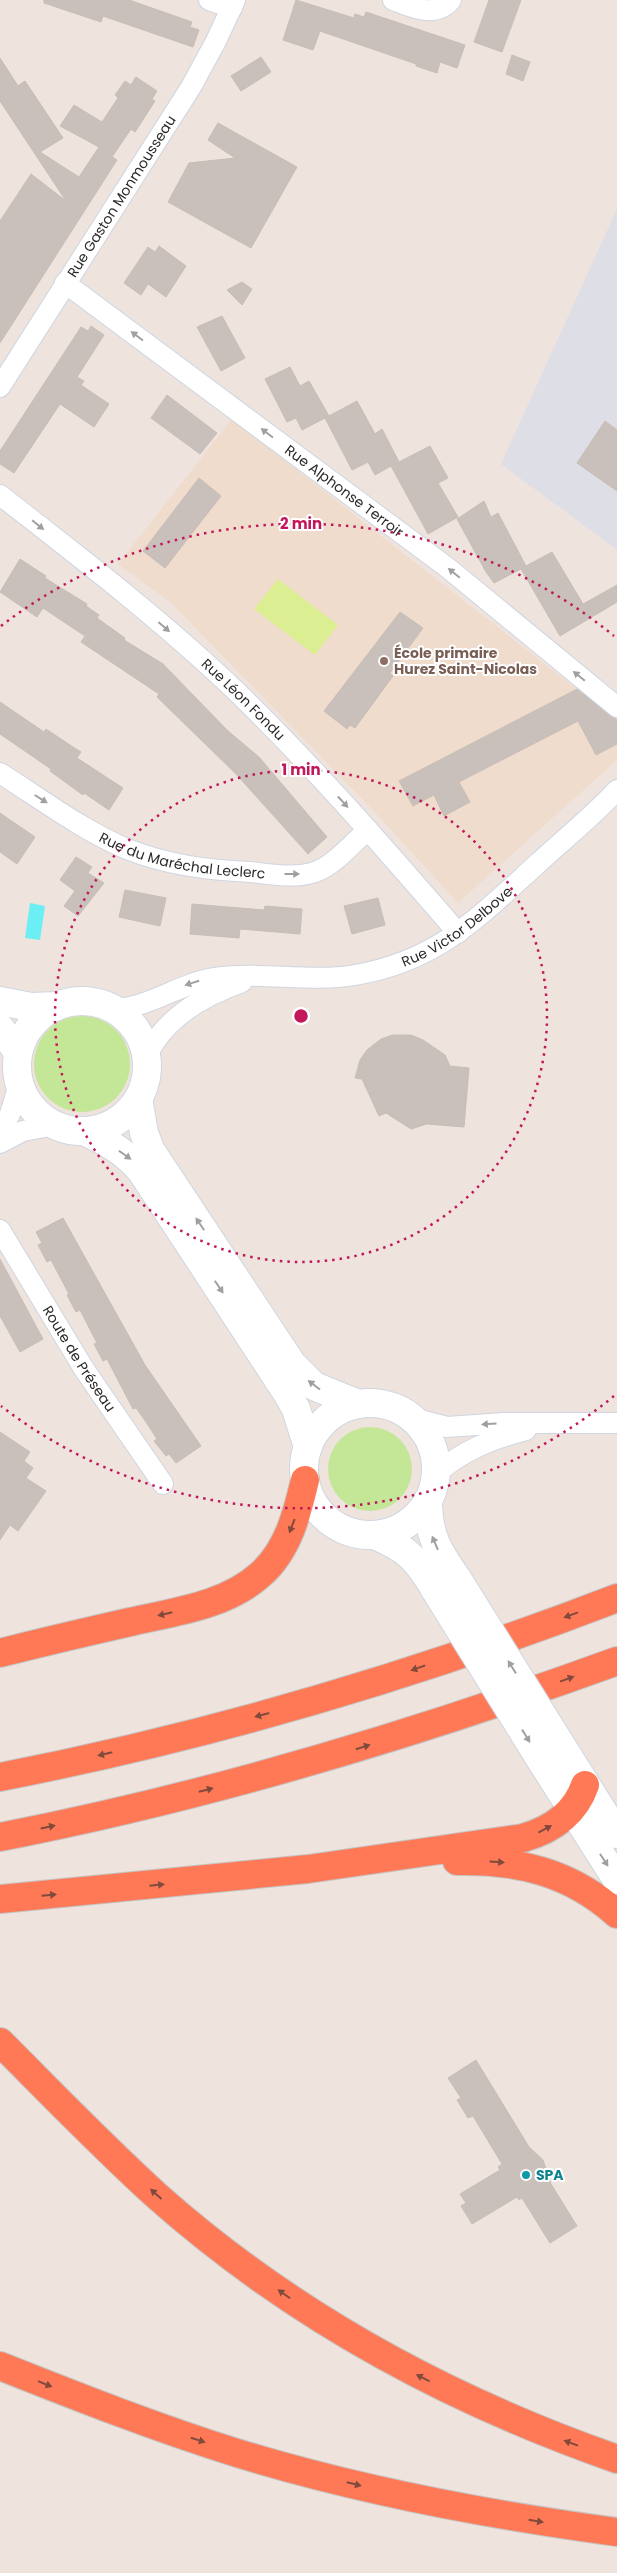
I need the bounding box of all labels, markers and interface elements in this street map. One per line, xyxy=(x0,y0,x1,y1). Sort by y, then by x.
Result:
street label: Rue Gaston Monmousseau xyxy=(62,111,180,281)
one-way arrow xyxy=(131,331,144,342)
one-way arrow xyxy=(261,429,274,439)
street label: Rue Alphonse Terroir xyxy=(281,440,408,542)
text: 2 min xyxy=(280,513,322,534)
one-way arrow xyxy=(31,520,44,531)
one-way arrow xyxy=(447,567,460,578)
one-way arrow xyxy=(158,621,170,633)
place label: École primaire Hurez Saint-Nicolas xyxy=(394,643,537,679)
street label: Rue Léon Fondu xyxy=(197,654,290,745)
marker: École primaire Hurez Saint-Nicolas xyxy=(378,655,390,667)
one-way arrow xyxy=(573,670,586,681)
text: 1 min xyxy=(281,759,321,780)
one-way arrow xyxy=(35,794,48,804)
one-way arrow xyxy=(337,796,349,808)
street label: Rue du Maréchal Leclerc xyxy=(96,827,266,884)
one-way arrow xyxy=(284,870,300,878)
street label: Rue Victor Delbove xyxy=(399,881,517,972)
one-way arrow xyxy=(185,980,200,988)
centre of rings xyxy=(292,1007,310,1025)
one-way arrow xyxy=(118,1150,132,1160)
one-way arrow xyxy=(195,1218,205,1231)
one-way arrow xyxy=(214,1280,224,1294)
street label: Route de Préseau xyxy=(38,1302,120,1416)
one-way arrow xyxy=(307,1380,321,1390)
one-way arrow xyxy=(481,1421,497,1429)
one-way arrow xyxy=(288,1519,295,1534)
one-way arrow xyxy=(430,1536,438,1550)
one-way arrow xyxy=(157,1610,172,1618)
one-way arrow xyxy=(564,1612,579,1619)
one-way arrow xyxy=(507,1661,517,1674)
one-way arrow xyxy=(410,1664,425,1672)
one-way arrow xyxy=(559,1675,574,1682)
one-way arrow xyxy=(255,1711,270,1719)
one-way arrow xyxy=(522,1730,531,1743)
one-way arrow xyxy=(355,1742,370,1750)
one-way arrow xyxy=(96,1751,112,1759)
one-way arrow xyxy=(199,1786,214,1794)
one-way arrow xyxy=(40,1823,55,1831)
one-way arrow xyxy=(538,1825,553,1833)
one-way arrow xyxy=(599,1853,609,1866)
one-way arrow xyxy=(489,1858,505,1866)
one-way arrow xyxy=(149,1881,165,1889)
one-way arrow xyxy=(41,1891,57,1899)
place label: SPA xyxy=(536,2165,564,2185)
marker: SPA xyxy=(520,2169,532,2181)
one-way arrow xyxy=(150,2188,162,2200)
one-way arrow xyxy=(277,2289,290,2299)
one-way arrow xyxy=(415,2374,430,2382)
one-way arrow xyxy=(38,2380,53,2388)
one-way arrow xyxy=(190,2437,205,2444)
one-way arrow xyxy=(563,2439,578,2447)
one-way arrow xyxy=(346,2480,361,2488)
one-way arrow xyxy=(529,2517,545,2525)

